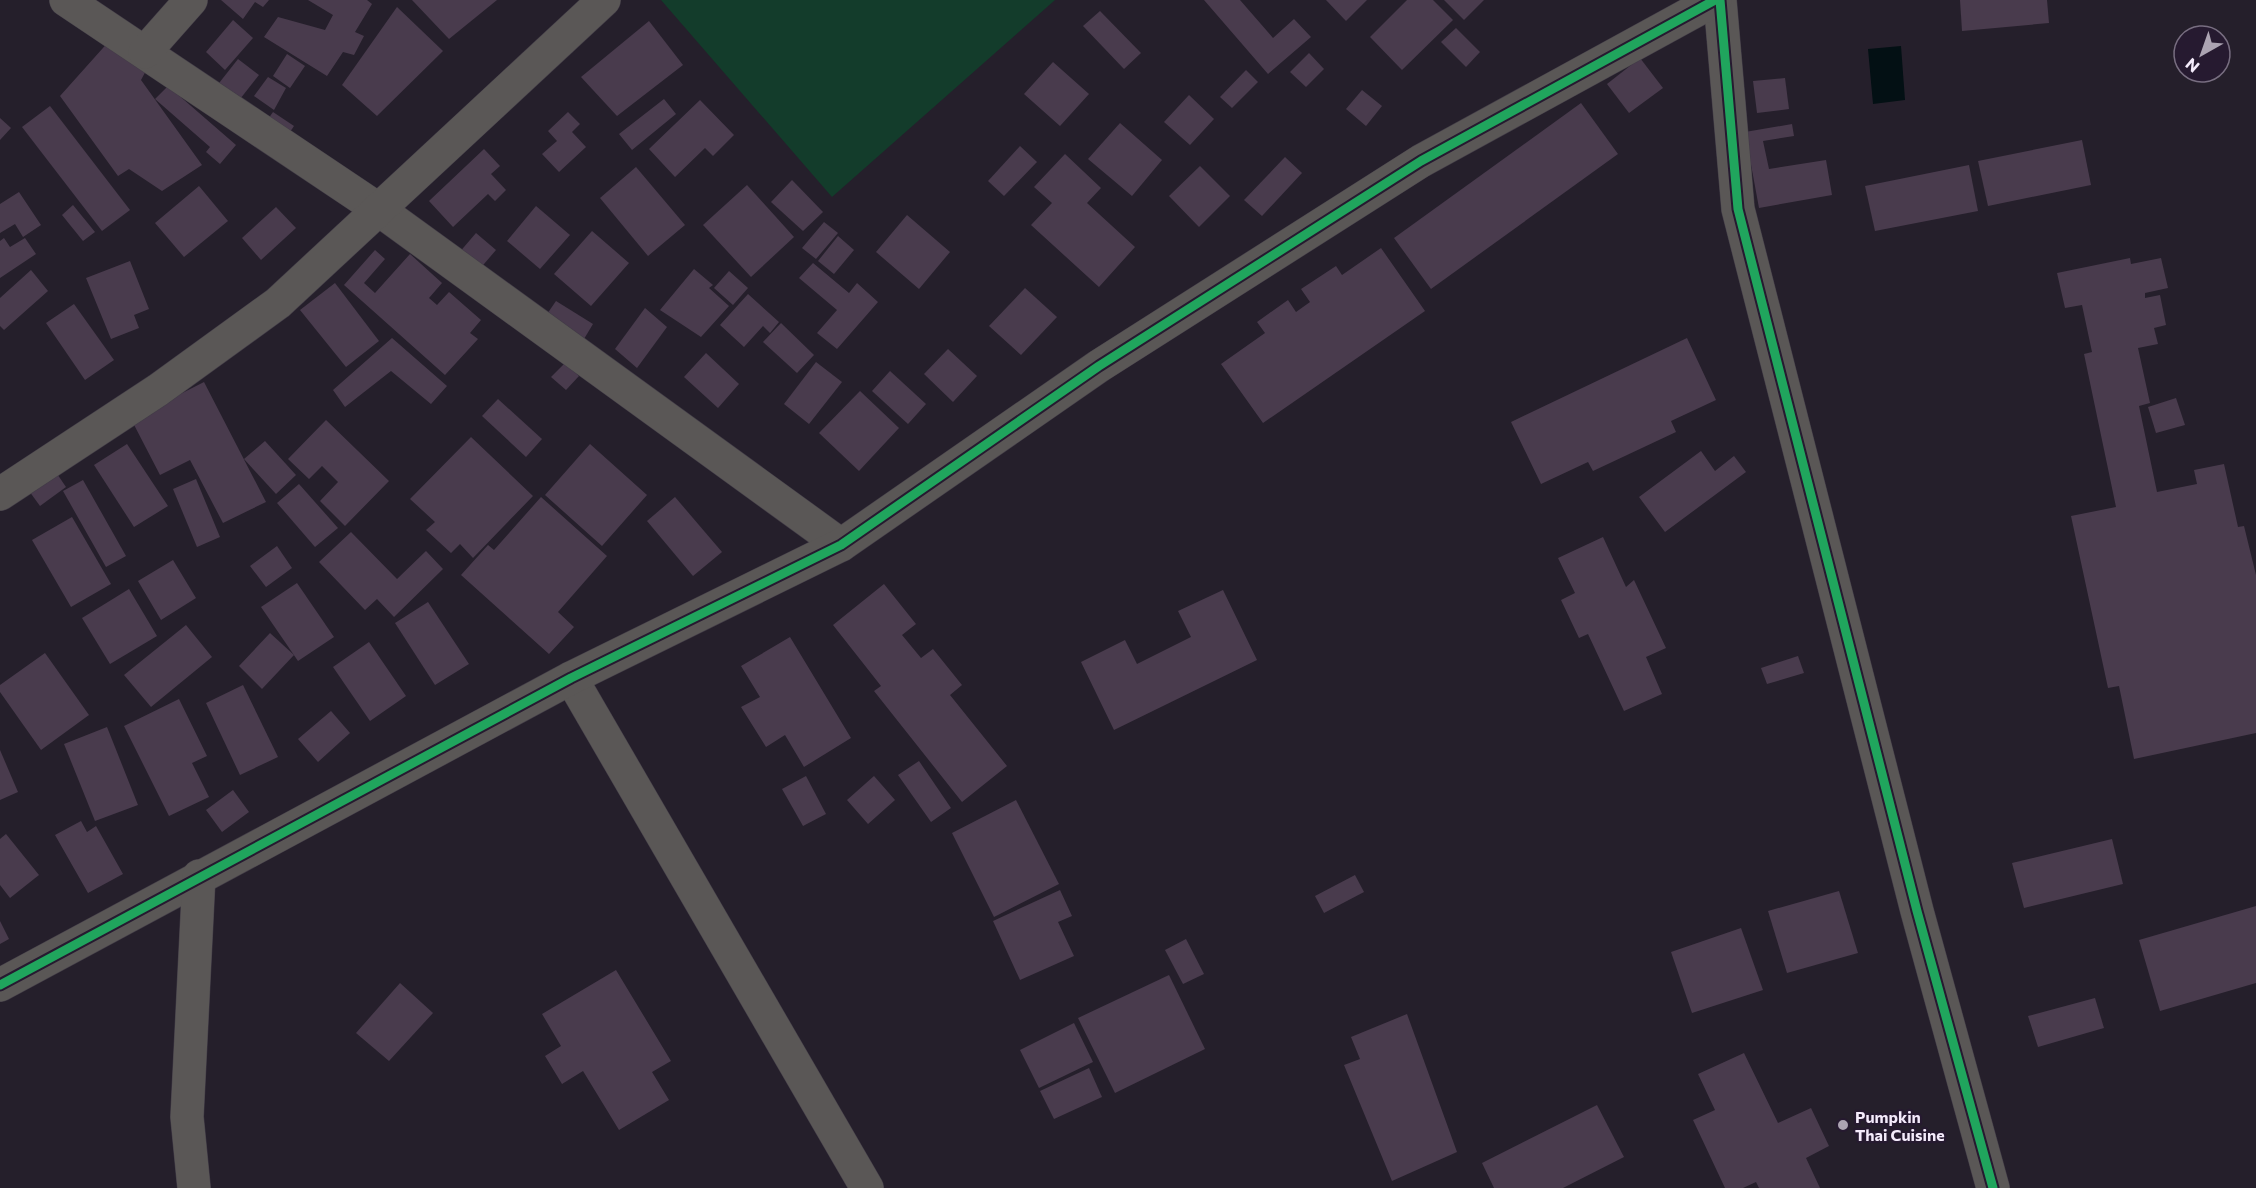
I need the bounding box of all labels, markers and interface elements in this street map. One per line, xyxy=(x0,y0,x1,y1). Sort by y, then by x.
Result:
north arrow xyxy=(2172,24,2232,84)
text: N xyxy=(2181,55,2203,77)
place label: Pumpkin Thai Cuisine xyxy=(1855,1107,1945,1144)
marker: Pumpkin Thai Cuisine xyxy=(1836,1118,1850,1132)

